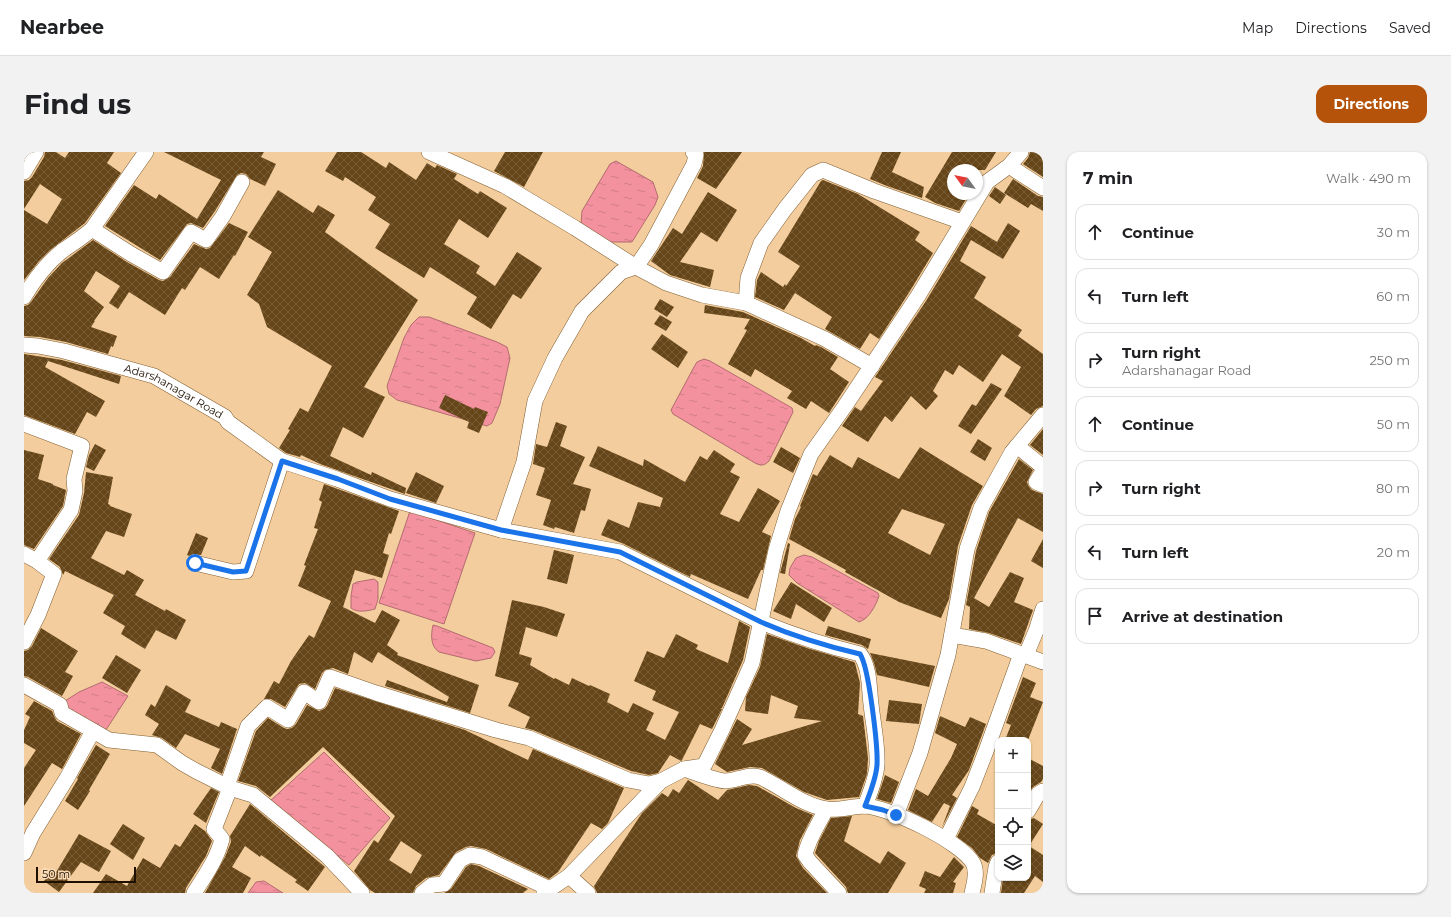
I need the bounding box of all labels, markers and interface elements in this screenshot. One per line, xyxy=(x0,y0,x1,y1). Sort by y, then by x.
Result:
text: Nearbee xyxy=(20,16,104,39)
text: Map xyxy=(1242,19,1273,37)
text: Directions xyxy=(1295,19,1367,37)
text: Saved xyxy=(1389,19,1431,37)
button: Directions xyxy=(1316,85,1427,123)
text: Find us xyxy=(24,87,131,121)
north arrow xyxy=(947,164,983,200)
text: 7 min xyxy=(1083,168,1133,188)
text: Walk · 490 m xyxy=(1326,170,1411,186)
icon: ahead xyxy=(1084,221,1106,243)
text: Continue xyxy=(1122,223,1194,242)
text: 30 m xyxy=(1377,224,1410,240)
icon: left xyxy=(1084,285,1106,307)
text: Turn left xyxy=(1122,287,1189,306)
text: 60 m xyxy=(1376,288,1410,304)
text: Turn right xyxy=(1122,343,1201,362)
icon: right xyxy=(1084,349,1106,371)
text: 250 m xyxy=(1369,352,1410,368)
street label: Adarshanagar Road xyxy=(123,361,226,422)
text: Adarshanagar Road xyxy=(1122,362,1251,378)
icon: ahead xyxy=(1084,413,1106,435)
text: Continue xyxy=(1122,415,1194,434)
text: 50 m xyxy=(1377,416,1410,432)
icon: right xyxy=(1084,477,1106,499)
text: Turn right xyxy=(1122,479,1201,498)
text: 80 m xyxy=(1376,480,1410,496)
icon: left xyxy=(1084,541,1106,563)
text: Turn left xyxy=(1122,543,1189,562)
text: 20 m xyxy=(1377,544,1410,560)
route start xyxy=(186,554,204,572)
icon: arrive xyxy=(1084,605,1106,627)
text: Arrive at destination xyxy=(1122,607,1283,626)
map controls xyxy=(995,737,1031,881)
button: + xyxy=(995,737,1031,773)
button: − xyxy=(995,773,1031,809)
route end xyxy=(887,806,905,824)
button: locate xyxy=(995,809,1031,845)
button: layers xyxy=(995,845,1031,881)
scale bar xyxy=(36,865,136,884)
text: 50 m xyxy=(42,867,70,881)

